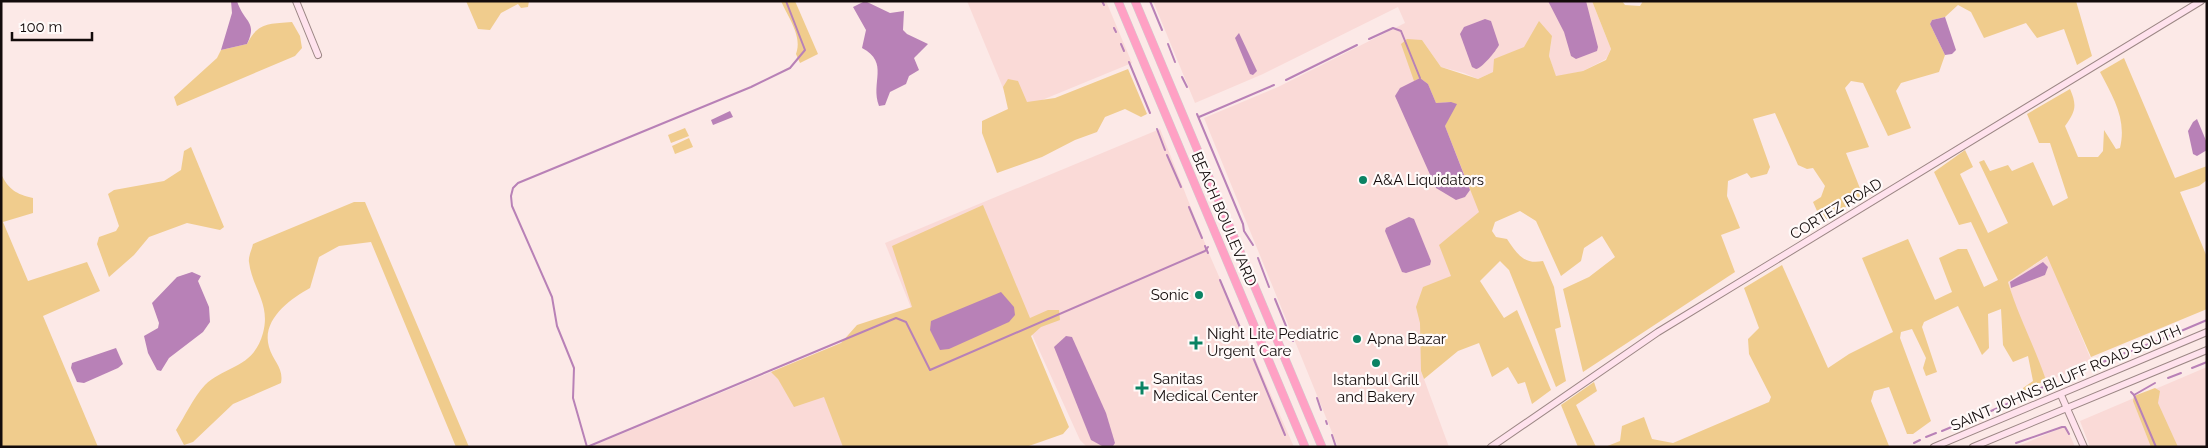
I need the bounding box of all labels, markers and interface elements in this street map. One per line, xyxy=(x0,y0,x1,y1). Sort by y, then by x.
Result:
scale bar xyxy=(12,10,92,42)
text: 100 m xyxy=(20,18,62,36)
street label: BEACH BOULEVARD xyxy=(1187,149,1261,289)
place label: A&A Liquidators xyxy=(1373,171,1484,189)
marker: A&A Liquidators xyxy=(1357,174,1369,186)
street label: CORTEZ ROAD xyxy=(1787,174,1886,244)
place label: Sonic xyxy=(1151,286,1189,304)
marker: Sonic xyxy=(1193,289,1205,301)
street label: SAINT JOHNS BLUFF ROAD SOUTH xyxy=(1948,321,2184,435)
place label: Night Lite Pediatric Urgent Care xyxy=(1207,325,1339,360)
place label: Apna Bazar xyxy=(1367,330,1447,348)
marker: Apna Bazar xyxy=(1351,333,1363,345)
marker: Night Lite Pediatric Urgent Care xyxy=(1189,336,1203,350)
marker: Istanbul Grill and Bakery xyxy=(1370,357,1382,369)
place label: Sanitas Medical Center xyxy=(1153,370,1259,405)
place label: Istanbul Grill and Bakery xyxy=(1333,371,1420,406)
marker: Sanitas Medical Center xyxy=(1135,381,1149,395)

